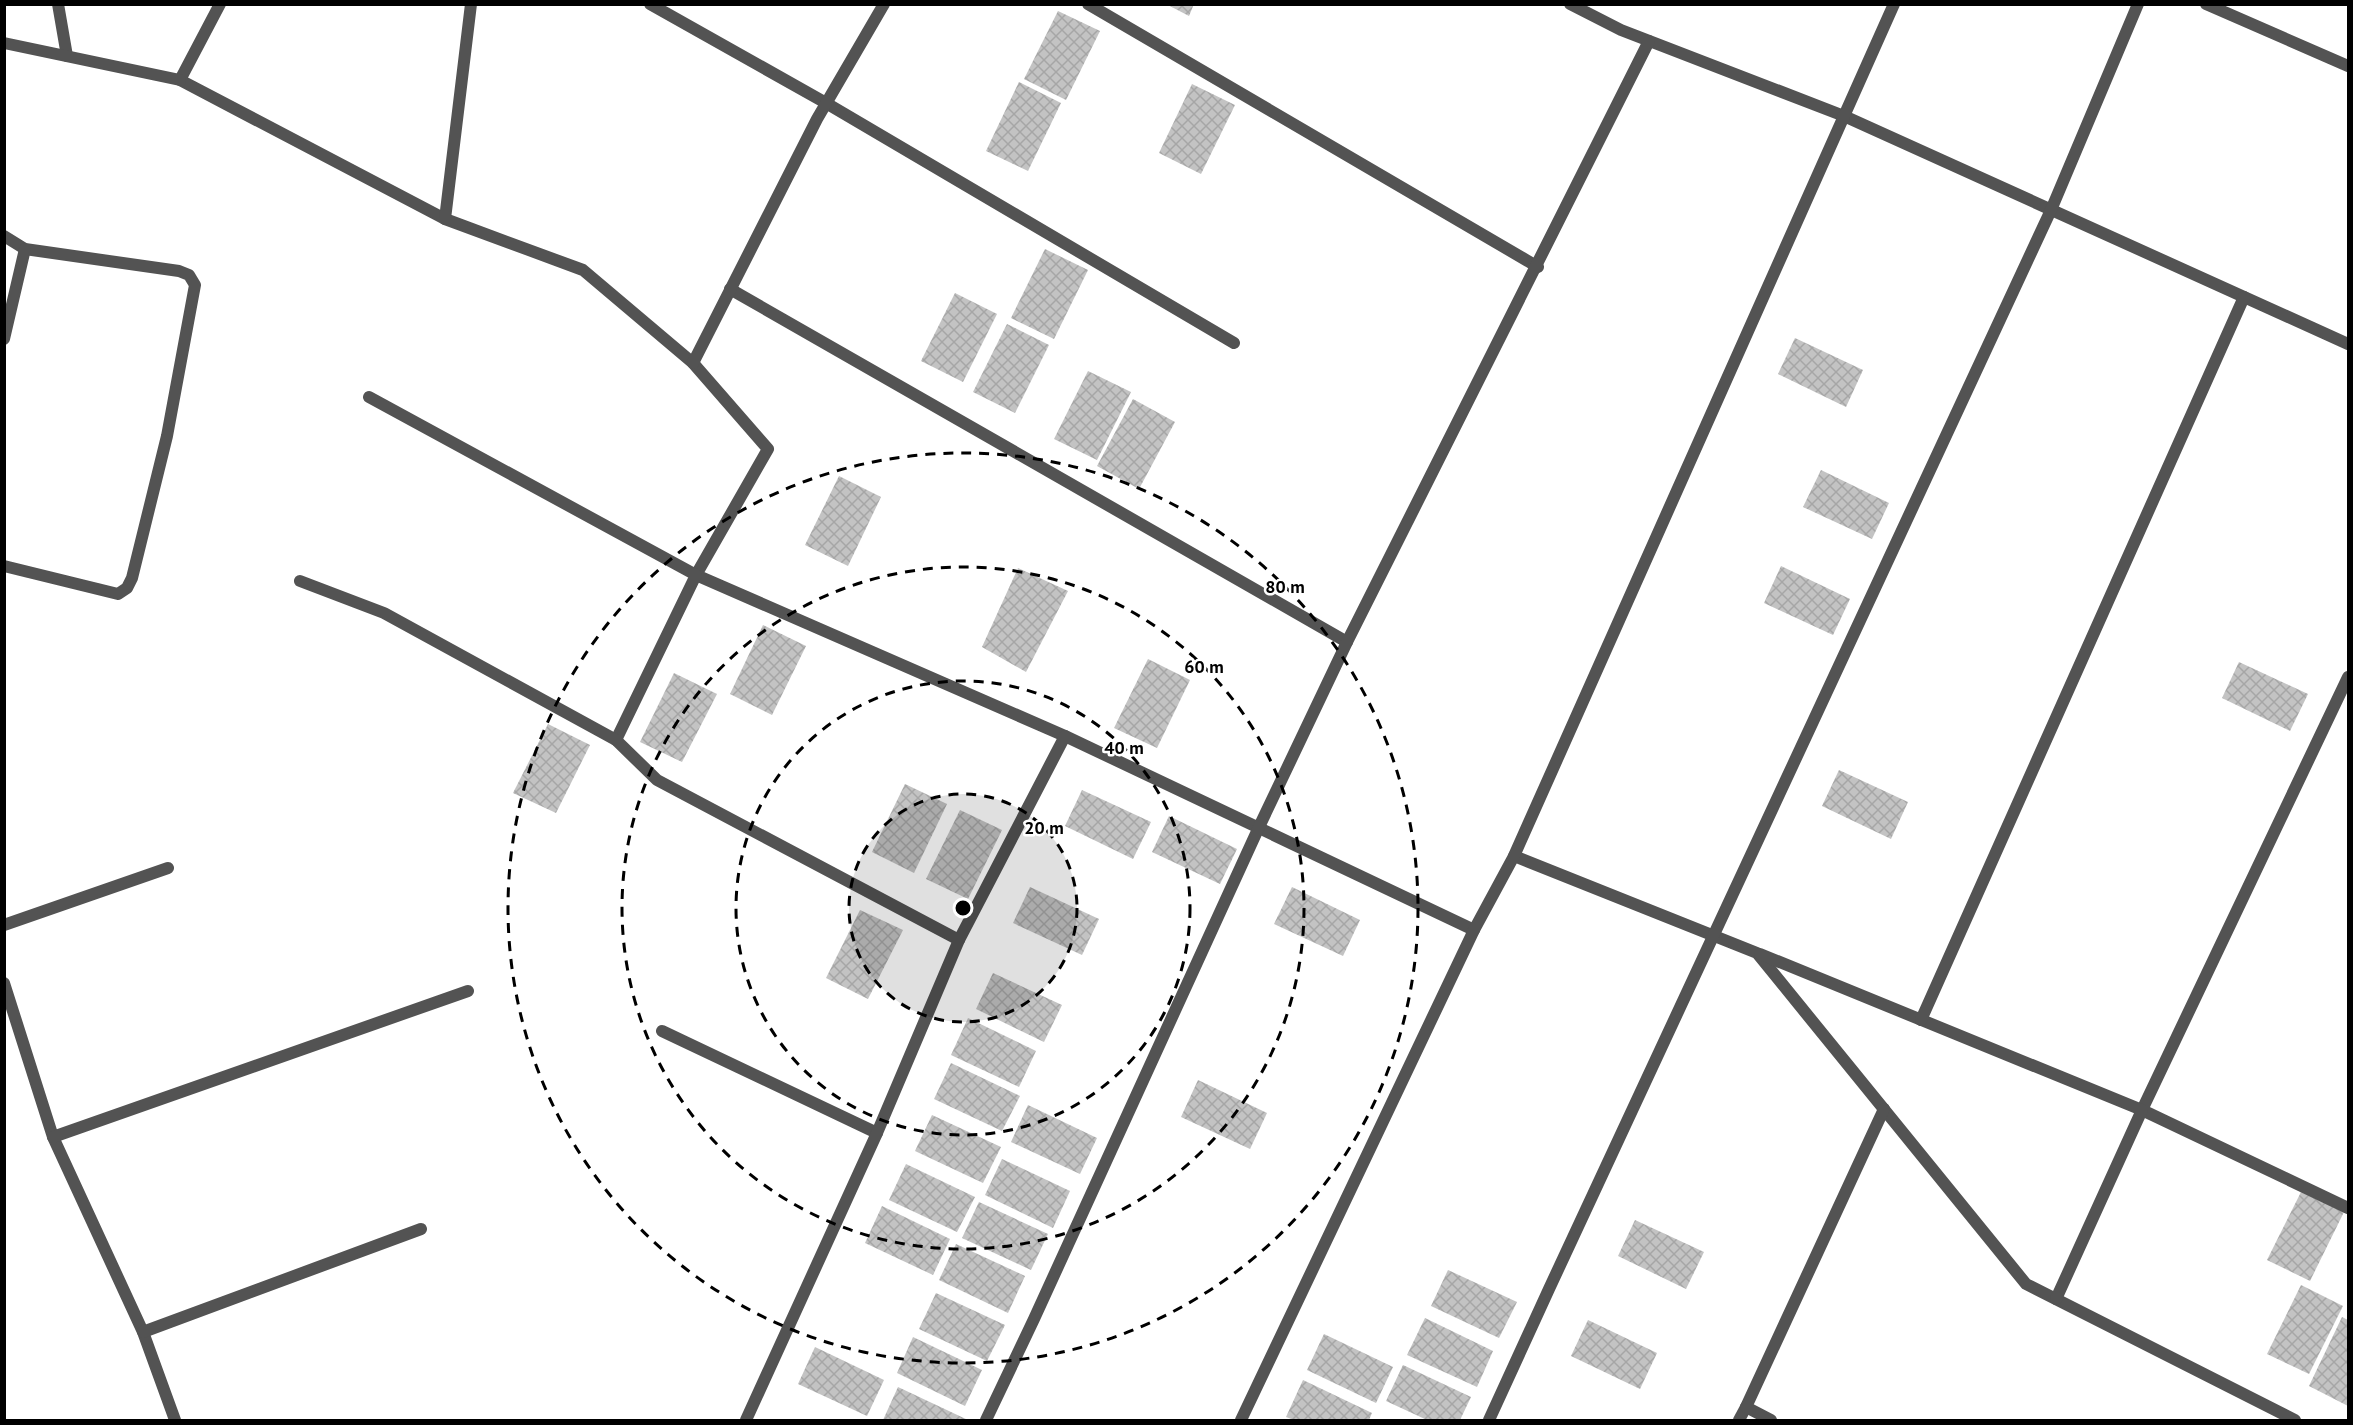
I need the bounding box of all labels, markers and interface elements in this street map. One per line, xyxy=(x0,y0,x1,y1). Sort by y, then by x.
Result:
text: 80 m xyxy=(1265,575,1305,598)
text: 60 m xyxy=(1184,655,1224,678)
text: 40 m xyxy=(1104,736,1144,759)
text: 20 m xyxy=(1024,816,1064,839)
centre of rings xyxy=(953,898,973,918)

